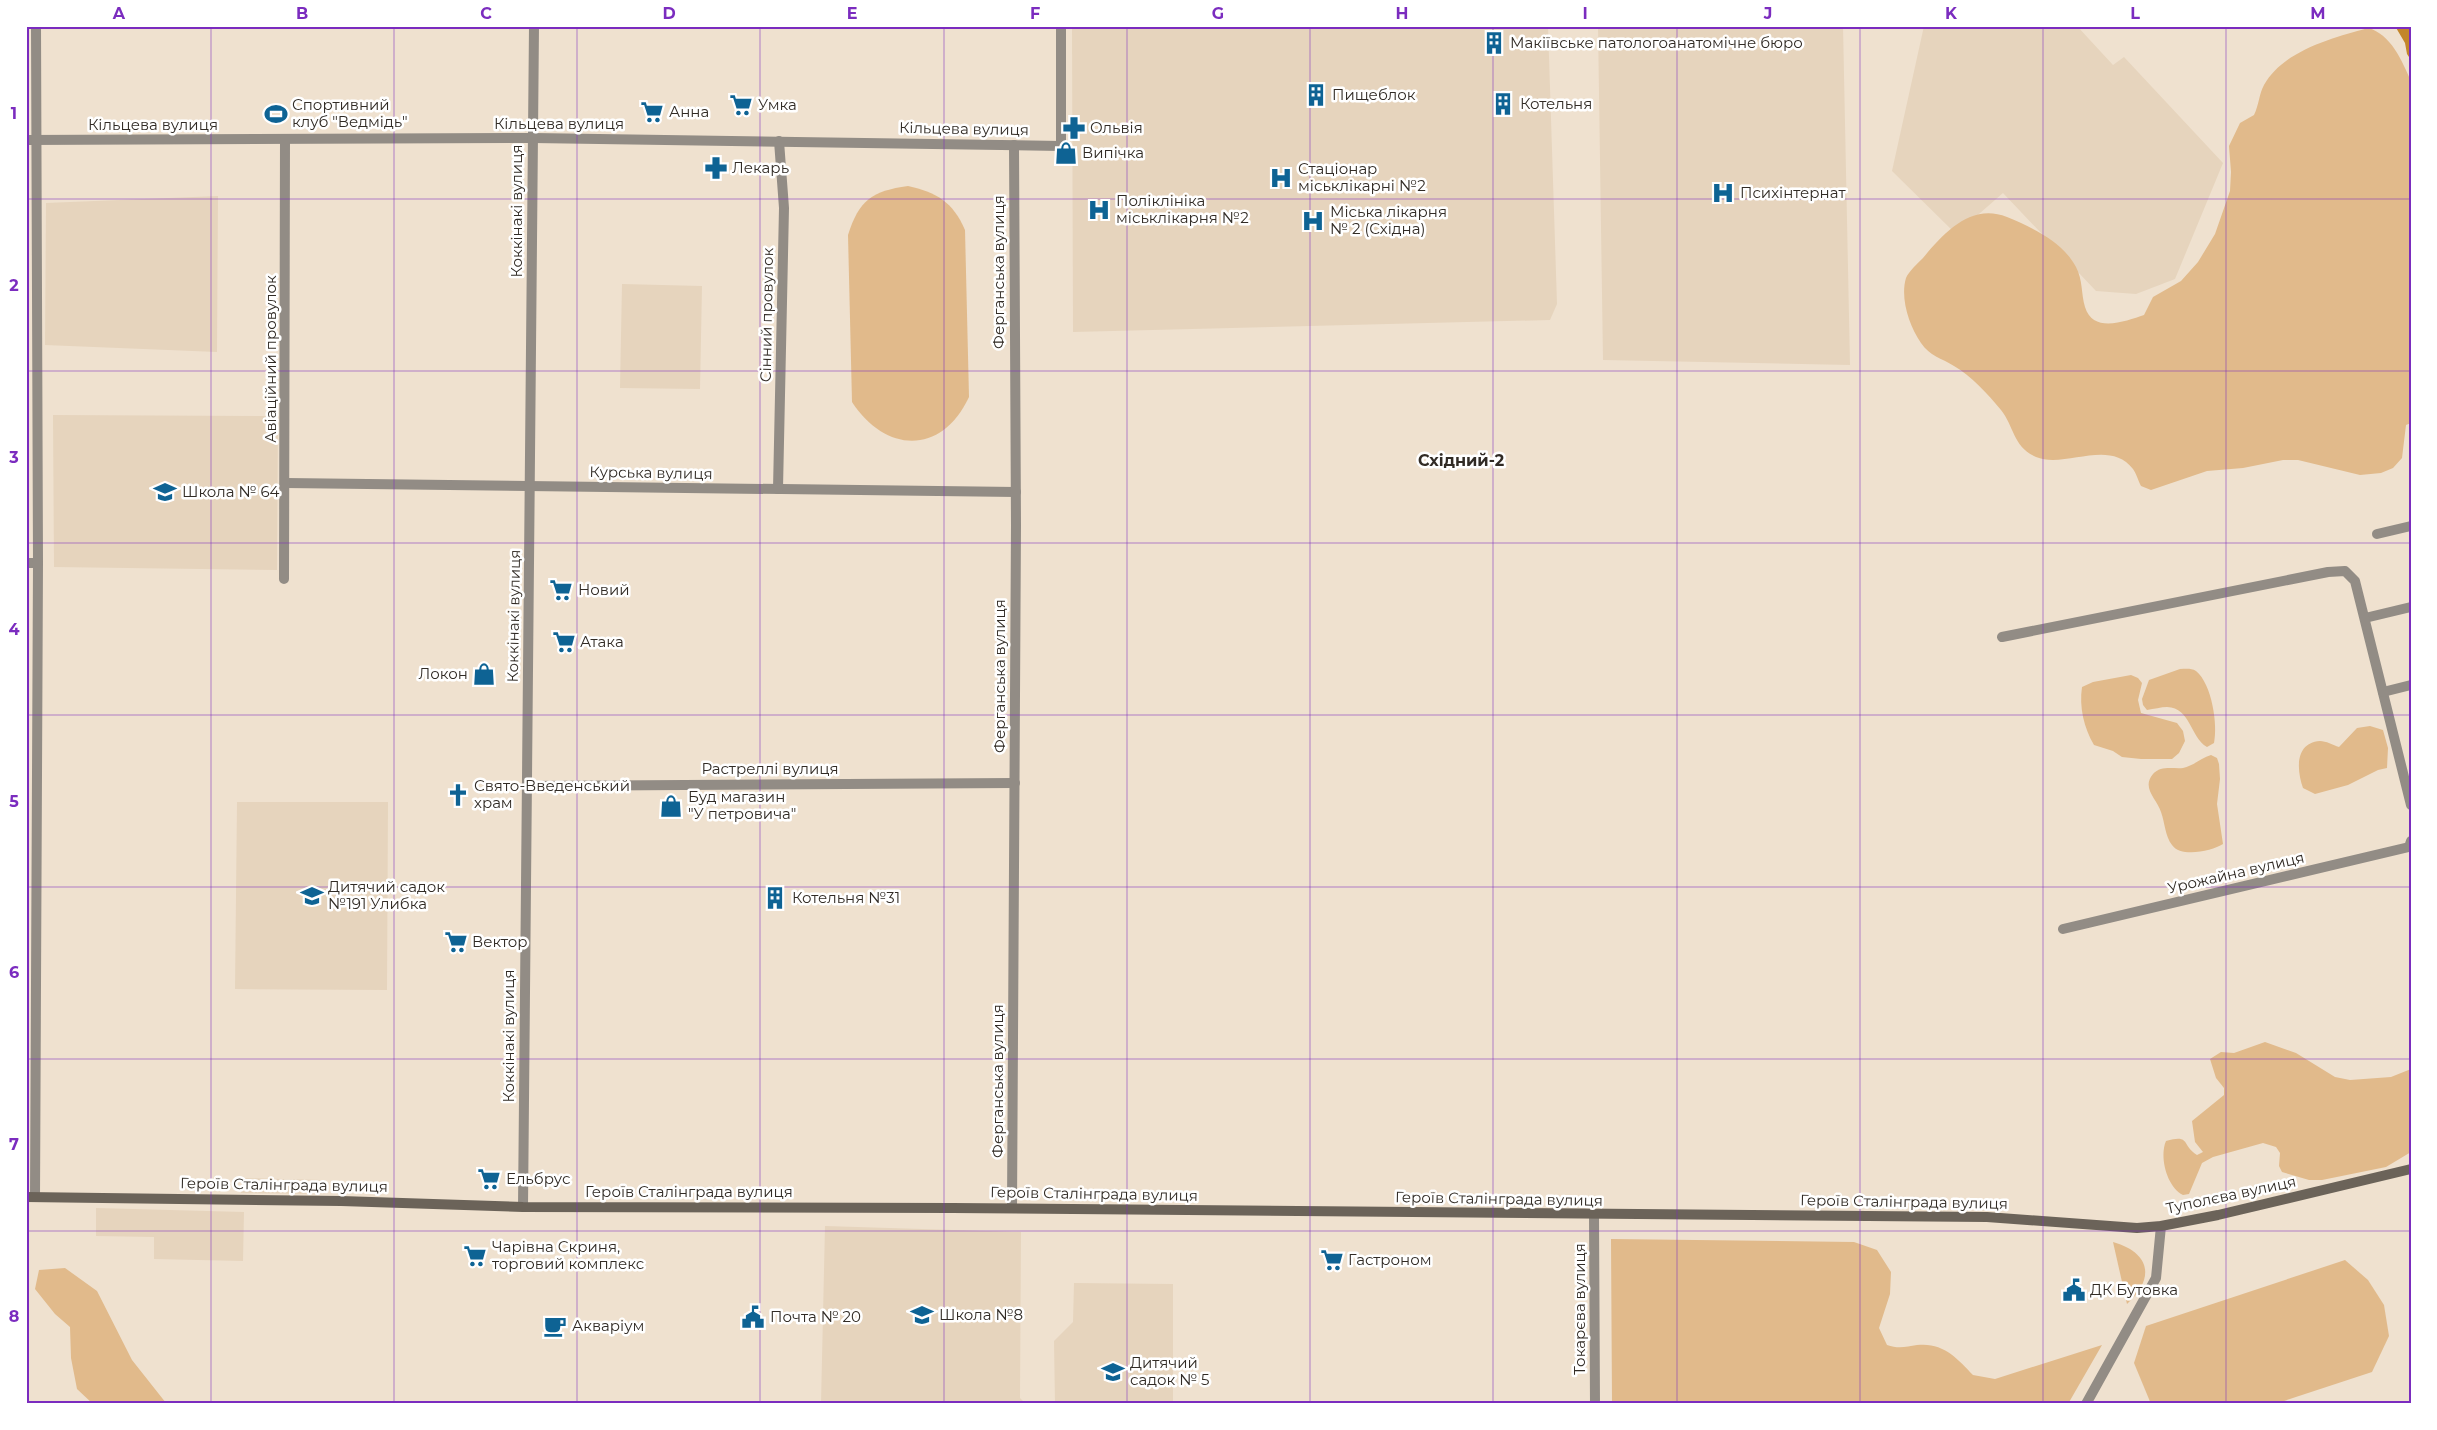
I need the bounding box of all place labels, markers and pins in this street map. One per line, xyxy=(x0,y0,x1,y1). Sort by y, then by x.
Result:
building icon: Макіївське патологоанатомічне бюро xyxy=(1481,30,1507,56)
place label: Макіївське патологоанатомічне бюро xyxy=(1510,33,1803,52)
building icon: Пищеблок xyxy=(1303,82,1329,108)
place label: Пищеблок xyxy=(1332,85,1416,104)
building icon: Котельня xyxy=(1490,91,1516,117)
supermarket icon: Умка xyxy=(728,92,754,118)
place label: Котельня xyxy=(1520,94,1592,113)
place label: Спортивний клуб "Ведмідь" xyxy=(292,95,408,131)
place label: Умка xyxy=(758,95,797,114)
supermarket icon: Анна xyxy=(639,99,665,125)
sports icon: Спортивний клуб "Ведмідь" xyxy=(263,101,289,127)
place label: Анна xyxy=(669,102,709,121)
pharmacy icon: Ольвія xyxy=(1061,115,1087,141)
place label: Ольвія xyxy=(1090,118,1143,137)
shop icon: Випічка xyxy=(1053,140,1079,166)
place label: Випічка xyxy=(1082,143,1144,162)
pharmacy icon: Лекарь xyxy=(703,155,729,181)
place label: Лекарь xyxy=(732,158,789,177)
place label: Стаціонар міськлікарні №2 xyxy=(1298,159,1426,195)
hospital icon: Стаціонар міськлікарні №2 xyxy=(1268,165,1294,191)
hospital icon: Психінтернат xyxy=(1710,180,1736,206)
place label: Психінтернат xyxy=(1740,183,1846,202)
place label: Поліклініка міськлікарня №2 xyxy=(1116,191,1249,227)
hospital icon: Поліклініка міськлікарня №2 xyxy=(1086,197,1112,223)
place label: Міська лікарня № 2 (Східна) xyxy=(1330,202,1447,238)
hospital icon: Міська лікарня № 2 (Східна) xyxy=(1300,208,1326,234)
school or university icon: Школа № 64 xyxy=(152,479,178,505)
place label: Школа № 64 xyxy=(182,482,280,501)
supermarket icon: Новий xyxy=(548,577,574,603)
place label: Новий xyxy=(578,580,630,599)
supermarket icon: Атака xyxy=(551,629,577,655)
place label: Атака xyxy=(580,632,624,651)
shop icon: Локон xyxy=(471,661,497,687)
place label: Локон xyxy=(419,664,468,683)
place label: Свято-Введенський храм xyxy=(474,776,630,812)
church icon: Свято-Введенський храм xyxy=(445,782,471,808)
place label: Буд магазин "У петровича" xyxy=(688,787,796,823)
shop icon: Буд магазин "У петровича" xyxy=(658,793,684,819)
place label: Дитячий садок №191 Улибка xyxy=(328,877,445,913)
school or university icon: Дитячий садок №191 Улибка xyxy=(299,883,325,909)
building icon: Котельня №31 xyxy=(762,885,788,911)
place label: Котельня №31 xyxy=(792,888,900,907)
supermarket icon: Вектор xyxy=(443,929,469,955)
place label: Вектор xyxy=(472,932,528,951)
supermarket icon: Ельбрус xyxy=(476,1166,502,1192)
place label: Ельбрус xyxy=(506,1169,570,1188)
place label: Чарівна Скриня, торговий комплекс xyxy=(492,1237,644,1273)
supermarket icon: Чарівна Скриня, торговий комплекс xyxy=(462,1243,488,1269)
supermarket icon: Гастроном xyxy=(1319,1247,1345,1273)
place label: Гастроном xyxy=(1348,1250,1432,1269)
public building icon: ДК Бутовка xyxy=(2061,1277,2087,1303)
place label: ДК Бутовка xyxy=(2090,1280,2178,1299)
school or university icon: Школа №8 xyxy=(909,1302,935,1328)
public building icon: Почта № 20 xyxy=(740,1304,766,1330)
place label: Школа №8 xyxy=(939,1305,1023,1324)
place label: Почта № 20 xyxy=(770,1307,861,1326)
cafe icon: Акваріум xyxy=(542,1313,568,1339)
place label: Акваріум xyxy=(572,1316,644,1335)
place label: Дитячий садок № 5 xyxy=(1130,1353,1210,1389)
school or university icon: Дитячий садок № 5 xyxy=(1100,1359,1126,1385)

